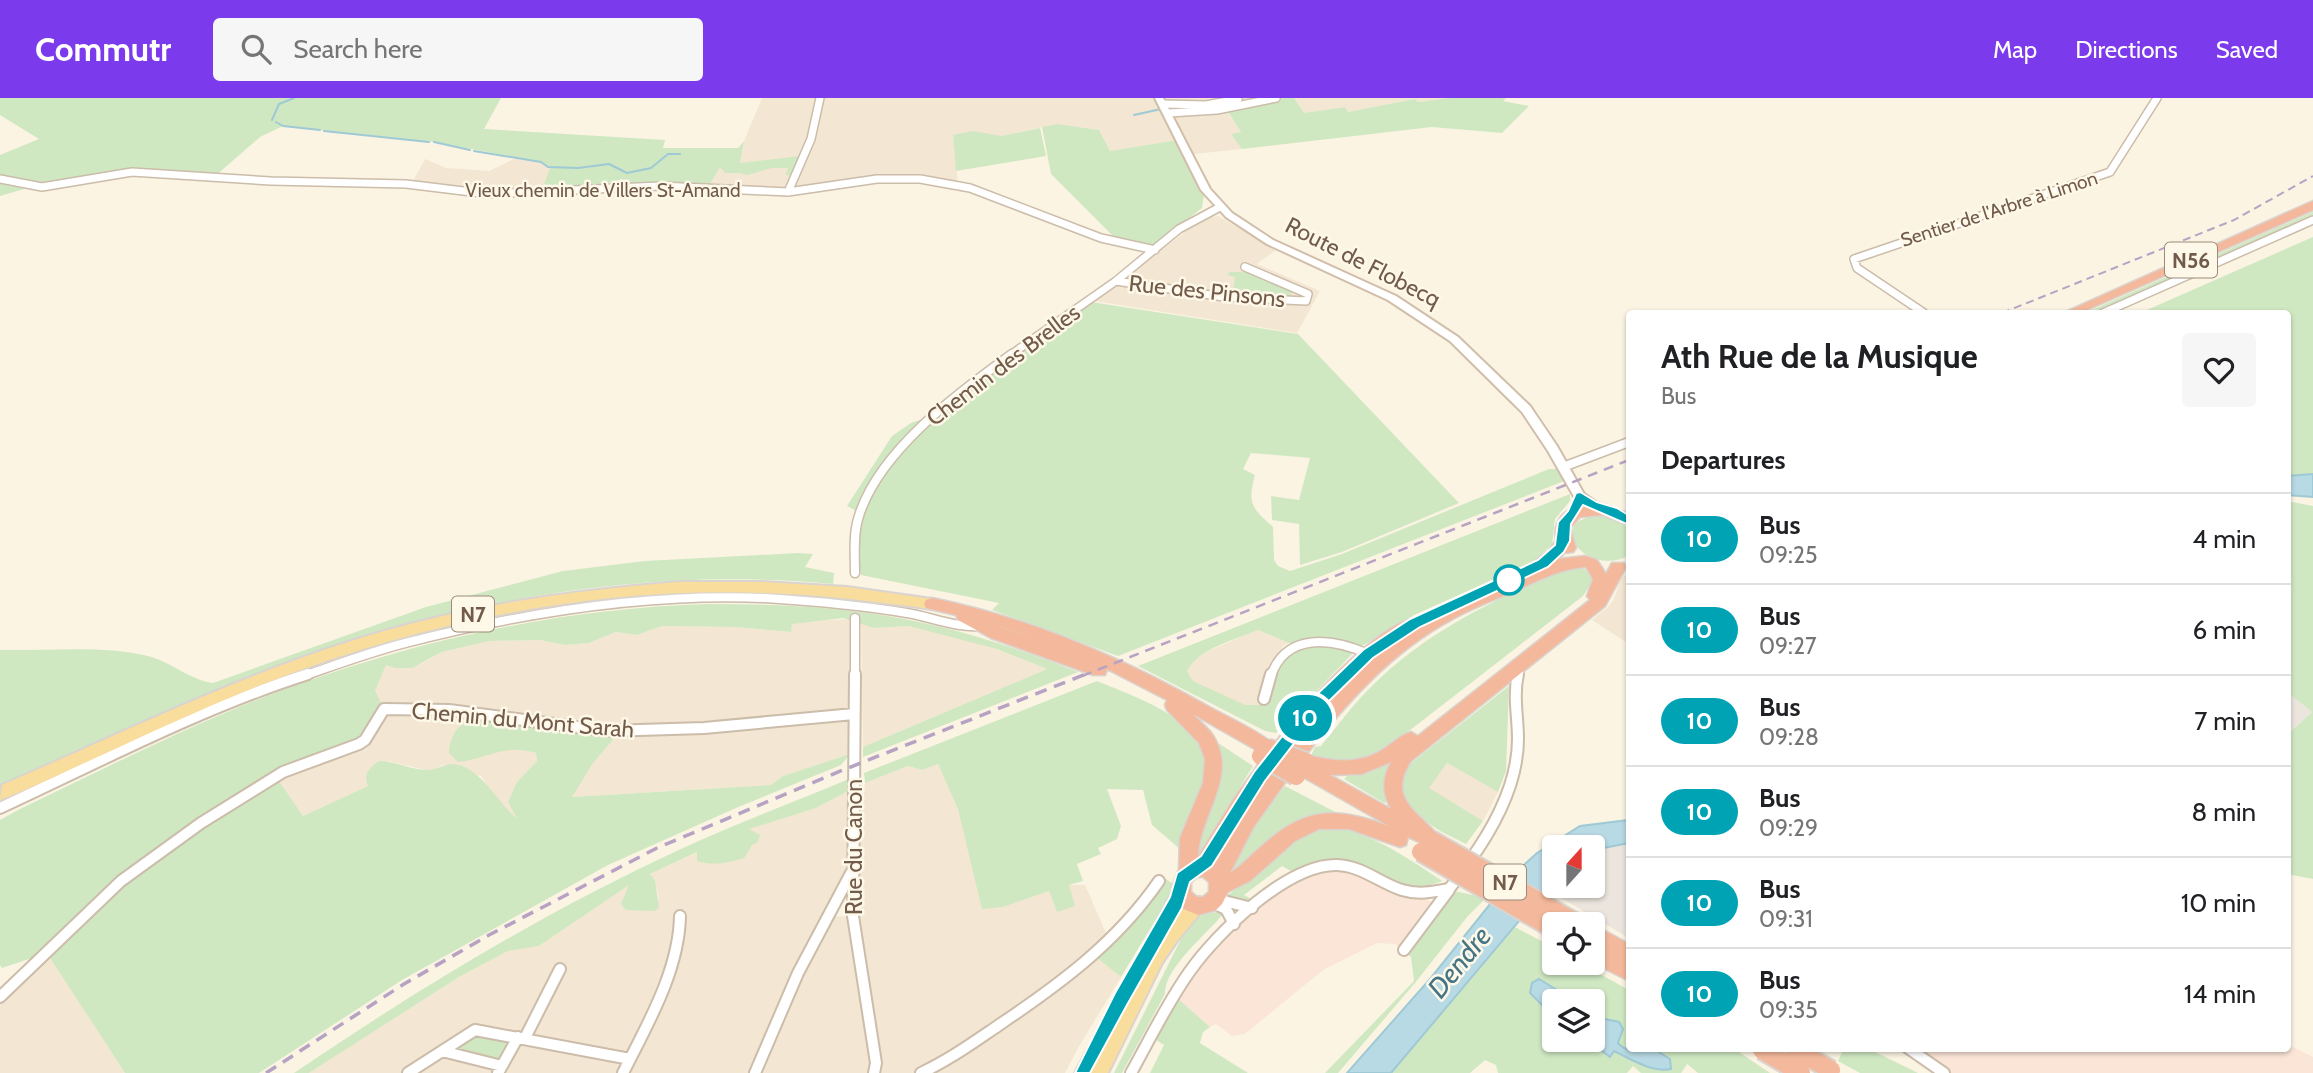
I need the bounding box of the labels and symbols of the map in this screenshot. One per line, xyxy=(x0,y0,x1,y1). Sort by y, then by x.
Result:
street label: Sentier de l'Arbre à Limon xyxy=(1898,166,2100,252)
street label: Vieux chemin de Villers St-Amand xyxy=(465,179,741,202)
street label: Route de Flobecq xyxy=(1281,211,1445,313)
road number: N56 xyxy=(2165,242,2217,278)
street label: Rue des Pinsons xyxy=(1127,269,1287,313)
street label: Chemin des Brelles xyxy=(921,298,1085,432)
unlabelled marker xyxy=(1494,565,1524,595)
road number: N7 xyxy=(452,596,494,632)
line badge: 10 xyxy=(1274,695,1336,741)
street label: Chemin du Mont Sarah xyxy=(411,696,635,744)
street label: Rue du Canon xyxy=(840,779,868,915)
north arrow xyxy=(1542,835,1605,898)
road number: N7 xyxy=(1484,864,1526,900)
water label: Dendre xyxy=(1420,919,1498,1004)

